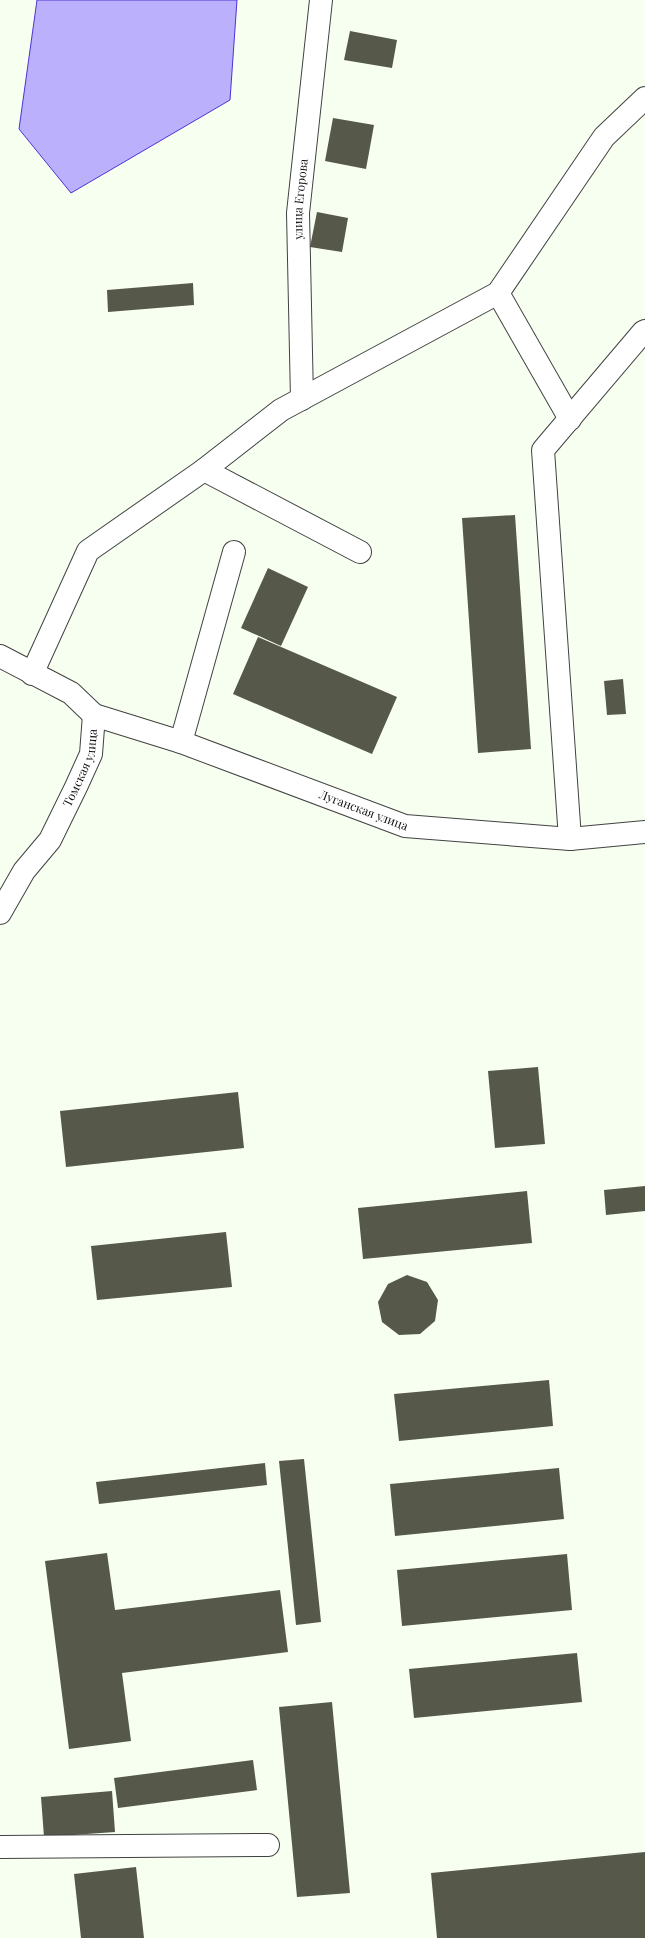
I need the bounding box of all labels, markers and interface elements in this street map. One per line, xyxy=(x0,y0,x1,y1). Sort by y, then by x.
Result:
street label: улица Егорова xyxy=(289,158,311,241)
street label: Томская улица xyxy=(59,728,100,809)
street label: Луганская улица xyxy=(316,785,411,833)

